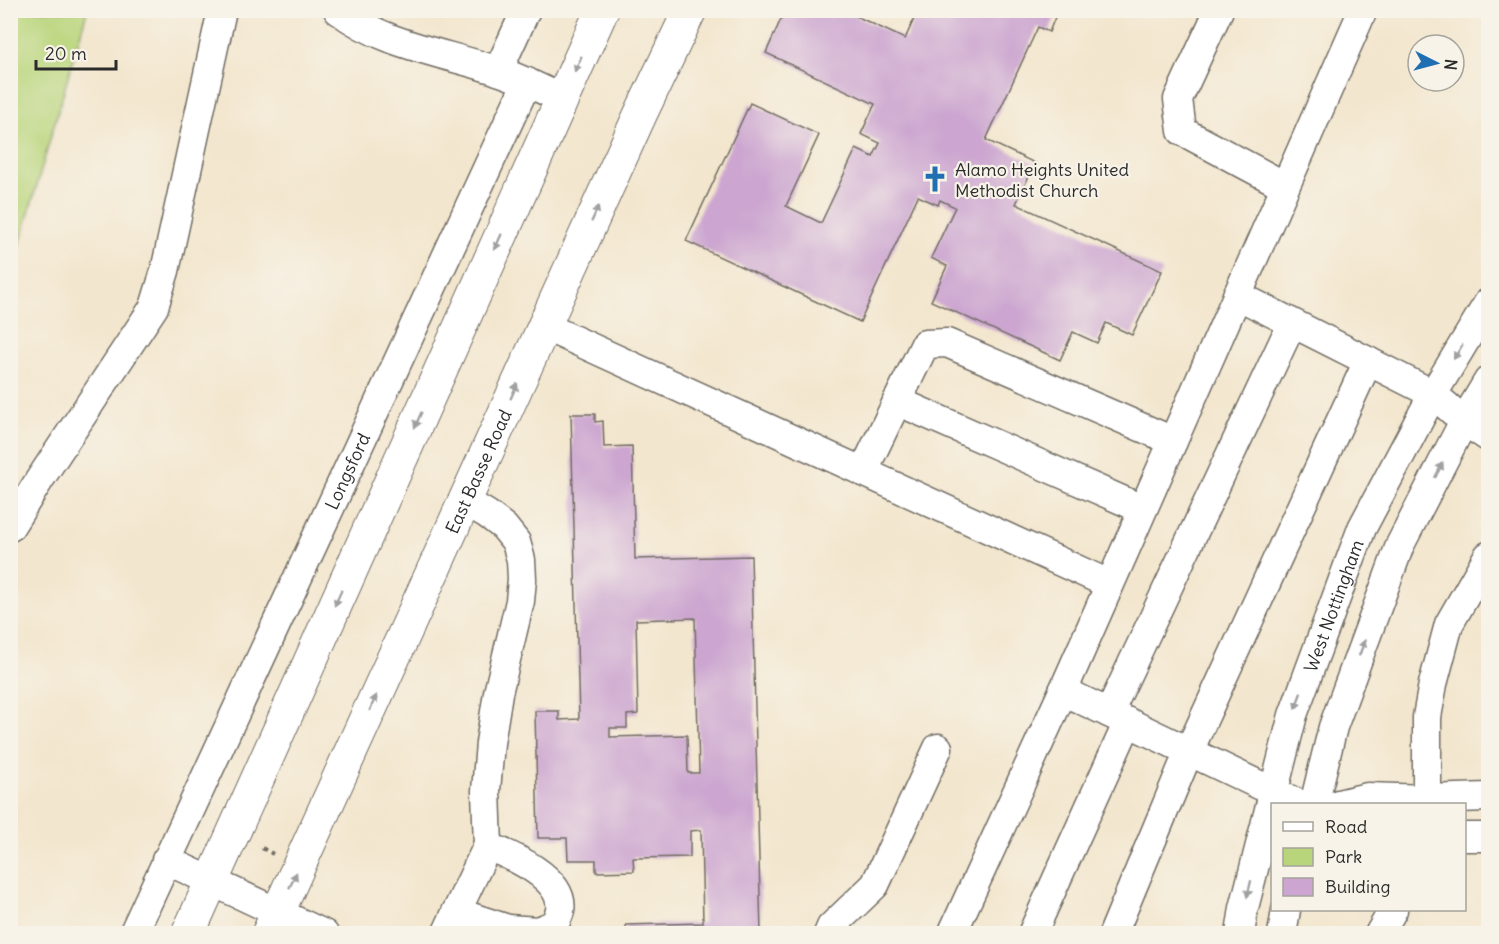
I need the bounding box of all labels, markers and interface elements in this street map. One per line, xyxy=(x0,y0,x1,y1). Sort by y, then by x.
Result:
scale bar xyxy=(36,33,116,71)
north arrow xyxy=(1406,33,1466,93)
text: 20 m xyxy=(45,42,87,65)
one-way arrow xyxy=(573,55,582,72)
text: N xyxy=(1440,58,1461,71)
place label: Alamo Heights United Methodist Church xyxy=(955,158,1130,202)
church icon: Alamo Heights United Methodist Church xyxy=(920,164,950,194)
one-way arrow xyxy=(591,205,600,222)
one-way arrow xyxy=(493,233,503,251)
one-way arrow xyxy=(1452,344,1463,360)
one-way arrow xyxy=(510,383,519,400)
street label: East Basse Road xyxy=(440,405,516,537)
one-way arrow xyxy=(413,411,423,429)
street label: Longsford xyxy=(319,429,375,513)
one-way arrow xyxy=(1434,461,1444,478)
street label: West Nottingham xyxy=(1298,536,1368,675)
one-way arrow xyxy=(334,589,343,606)
one-way arrow xyxy=(1357,639,1367,657)
one-way arrow xyxy=(1293,692,1303,710)
one-way arrow xyxy=(369,694,378,711)
legend xyxy=(1271,803,1466,911)
text: Road xyxy=(1325,815,1368,838)
text: Park xyxy=(1325,845,1362,868)
one-way arrow xyxy=(288,872,297,889)
text: Building xyxy=(1325,875,1390,898)
one-way arrow xyxy=(1244,880,1253,898)

